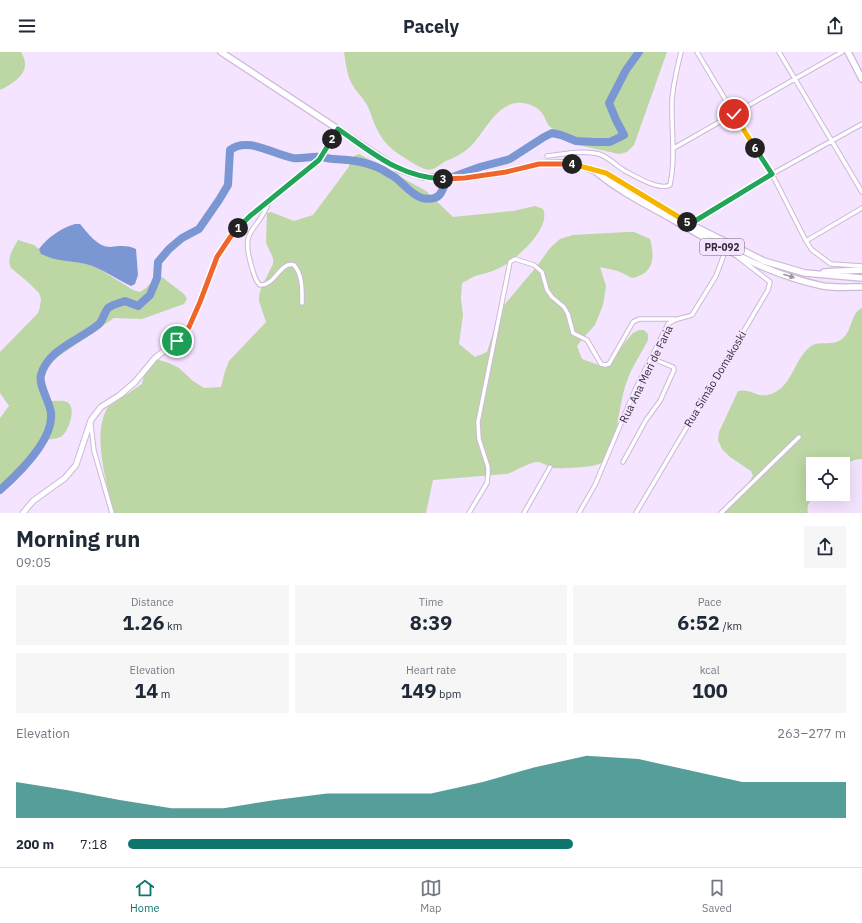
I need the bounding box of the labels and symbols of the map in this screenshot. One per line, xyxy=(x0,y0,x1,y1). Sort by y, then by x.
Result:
pin xyxy=(717,97,751,131)
pin: 2 xyxy=(322,129,342,149)
pin: 6 xyxy=(745,138,765,158)
pin: 4 xyxy=(562,154,582,174)
pin: 3 xyxy=(433,169,453,189)
pin: 5 xyxy=(677,212,697,232)
pin: 1 xyxy=(228,218,248,238)
road number: PR-092 xyxy=(700,239,744,255)
one-way arrow xyxy=(783,273,795,279)
street label: Rua Ana Meri de Faria xyxy=(616,323,676,425)
pin xyxy=(160,324,194,358)
street label: Rua Simão Domakoski xyxy=(681,328,749,430)

